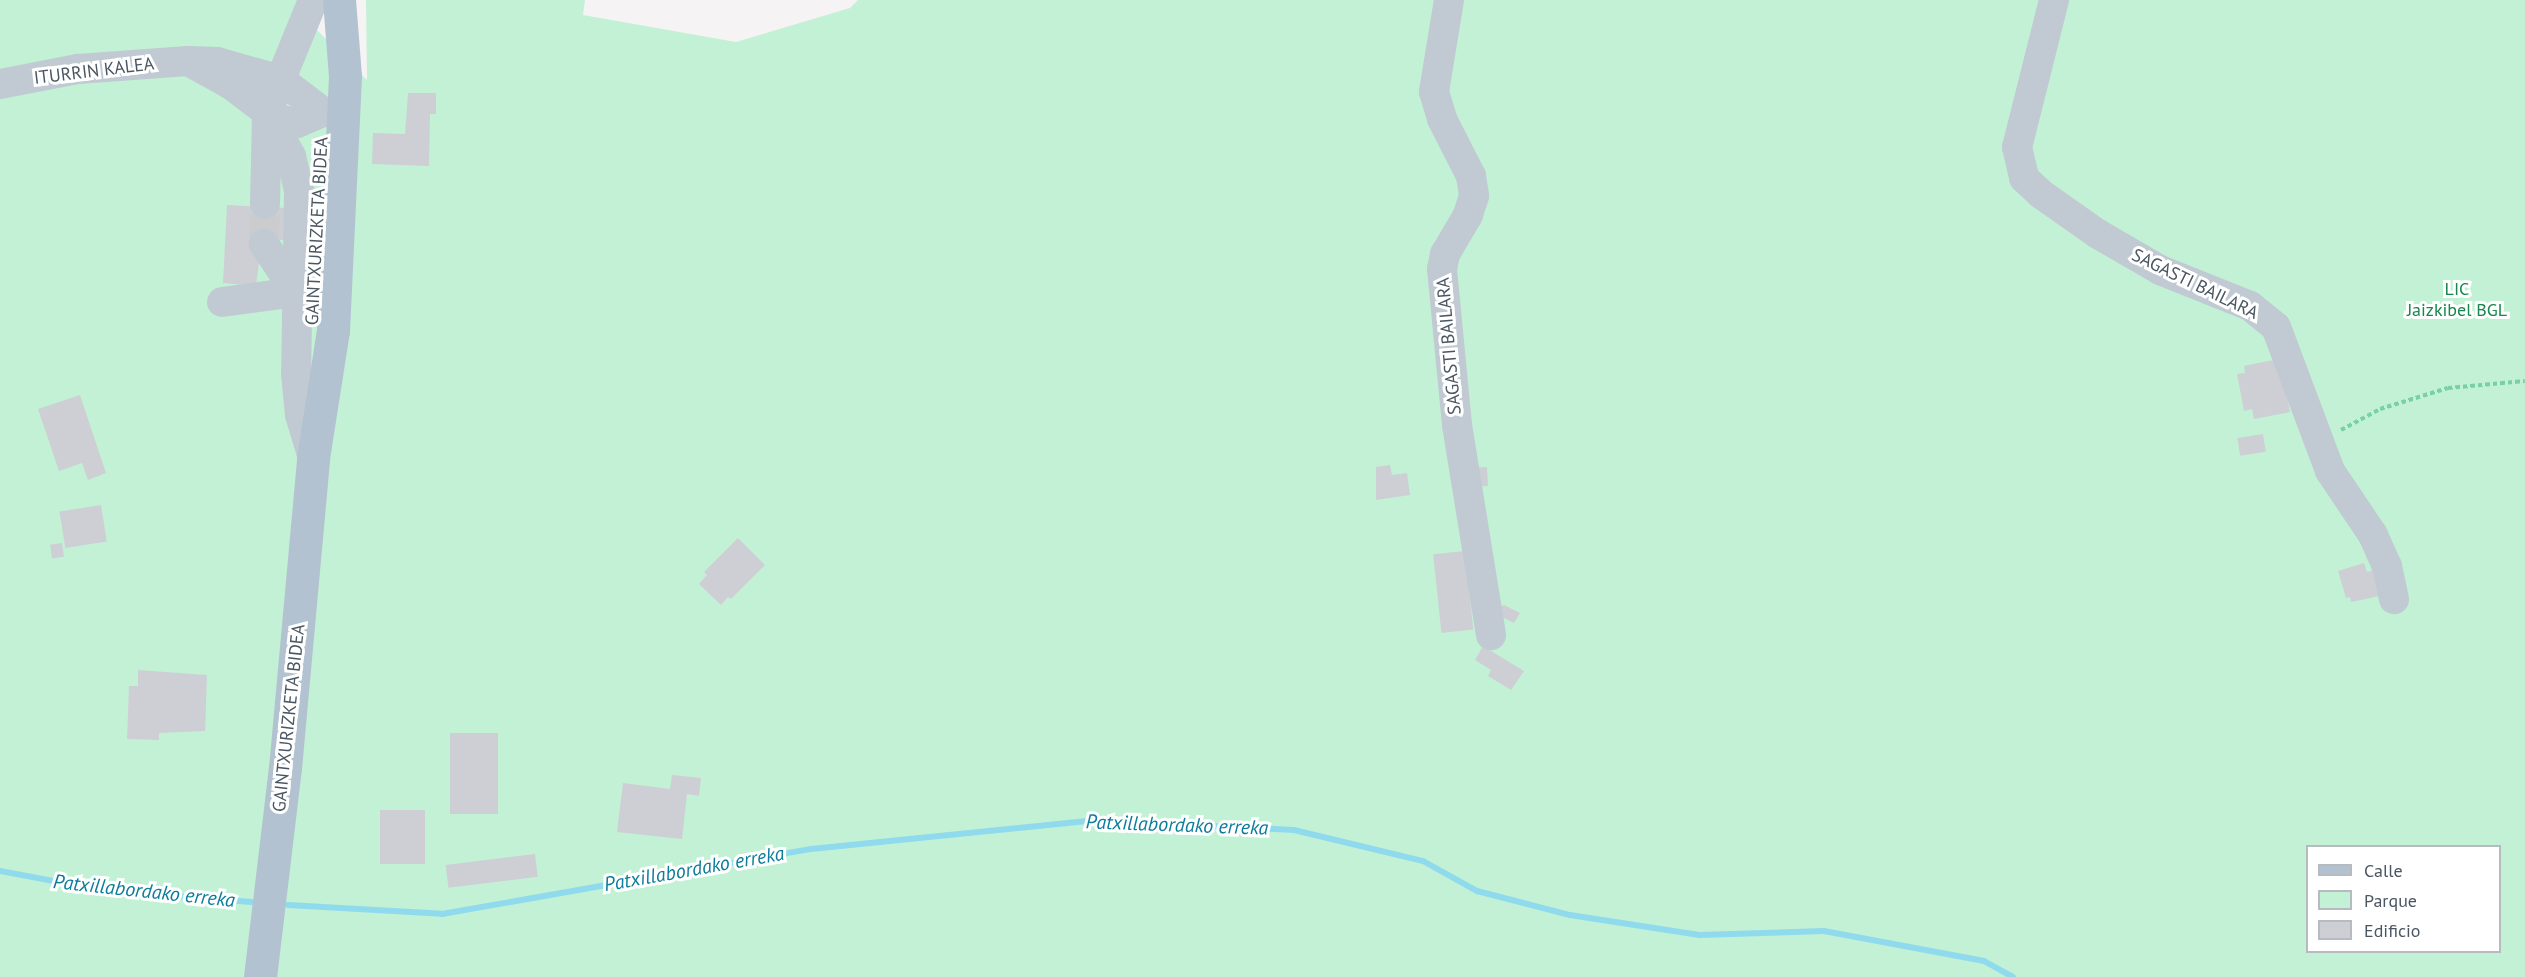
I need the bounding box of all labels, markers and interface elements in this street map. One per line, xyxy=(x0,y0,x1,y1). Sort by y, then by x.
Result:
street label: ITURRIN KALEA xyxy=(33,53,155,89)
street label: GAINTXURIZKETA BIDEA xyxy=(301,136,333,326)
street label: SAGASTI BAILARA xyxy=(2128,244,2262,324)
street label: SAGASTI BAILARA xyxy=(1432,276,1466,416)
park label: LIC Jaizkibel BGL xyxy=(2407,279,2507,322)
street label: GAINTXURIZKETA BIDEA xyxy=(268,623,310,813)
water label: Patxillabordako erreka xyxy=(1085,810,1269,840)
water label: Patxillabordako erreka xyxy=(602,841,786,897)
legend xyxy=(2306,845,2501,953)
text: Calle xyxy=(2364,859,2403,882)
water label: Patxillabordako erreka xyxy=(52,870,236,912)
text: Parque xyxy=(2364,889,2417,912)
text: Edificio xyxy=(2364,919,2420,942)

